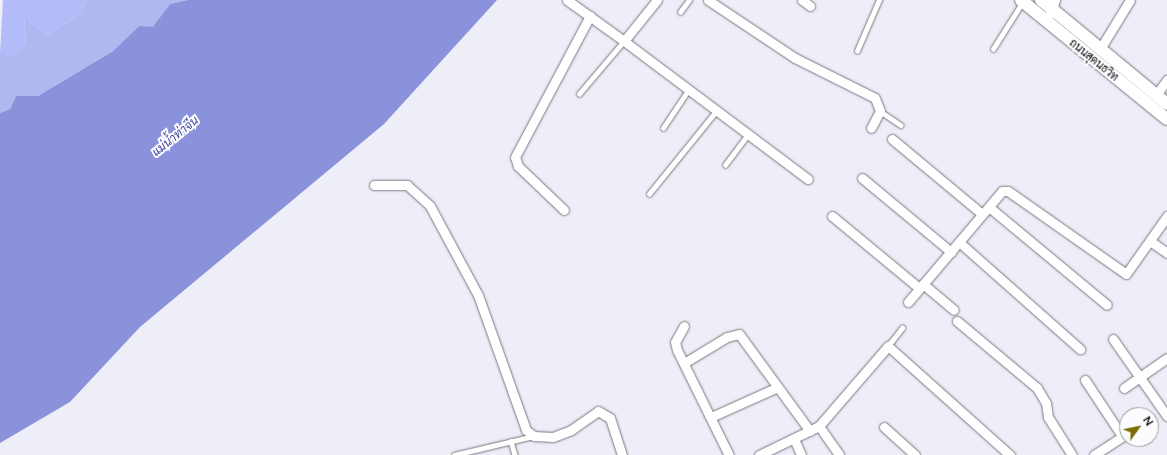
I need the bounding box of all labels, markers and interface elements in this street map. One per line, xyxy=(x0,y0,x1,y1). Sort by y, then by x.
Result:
street label: ถนนสุคนธวิท xyxy=(1067,36,1121,84)
water label: แม่น้ำท่าจีน xyxy=(149,113,201,159)
north arrow xyxy=(1119,407,1159,447)
text: N xyxy=(1141,414,1156,428)

